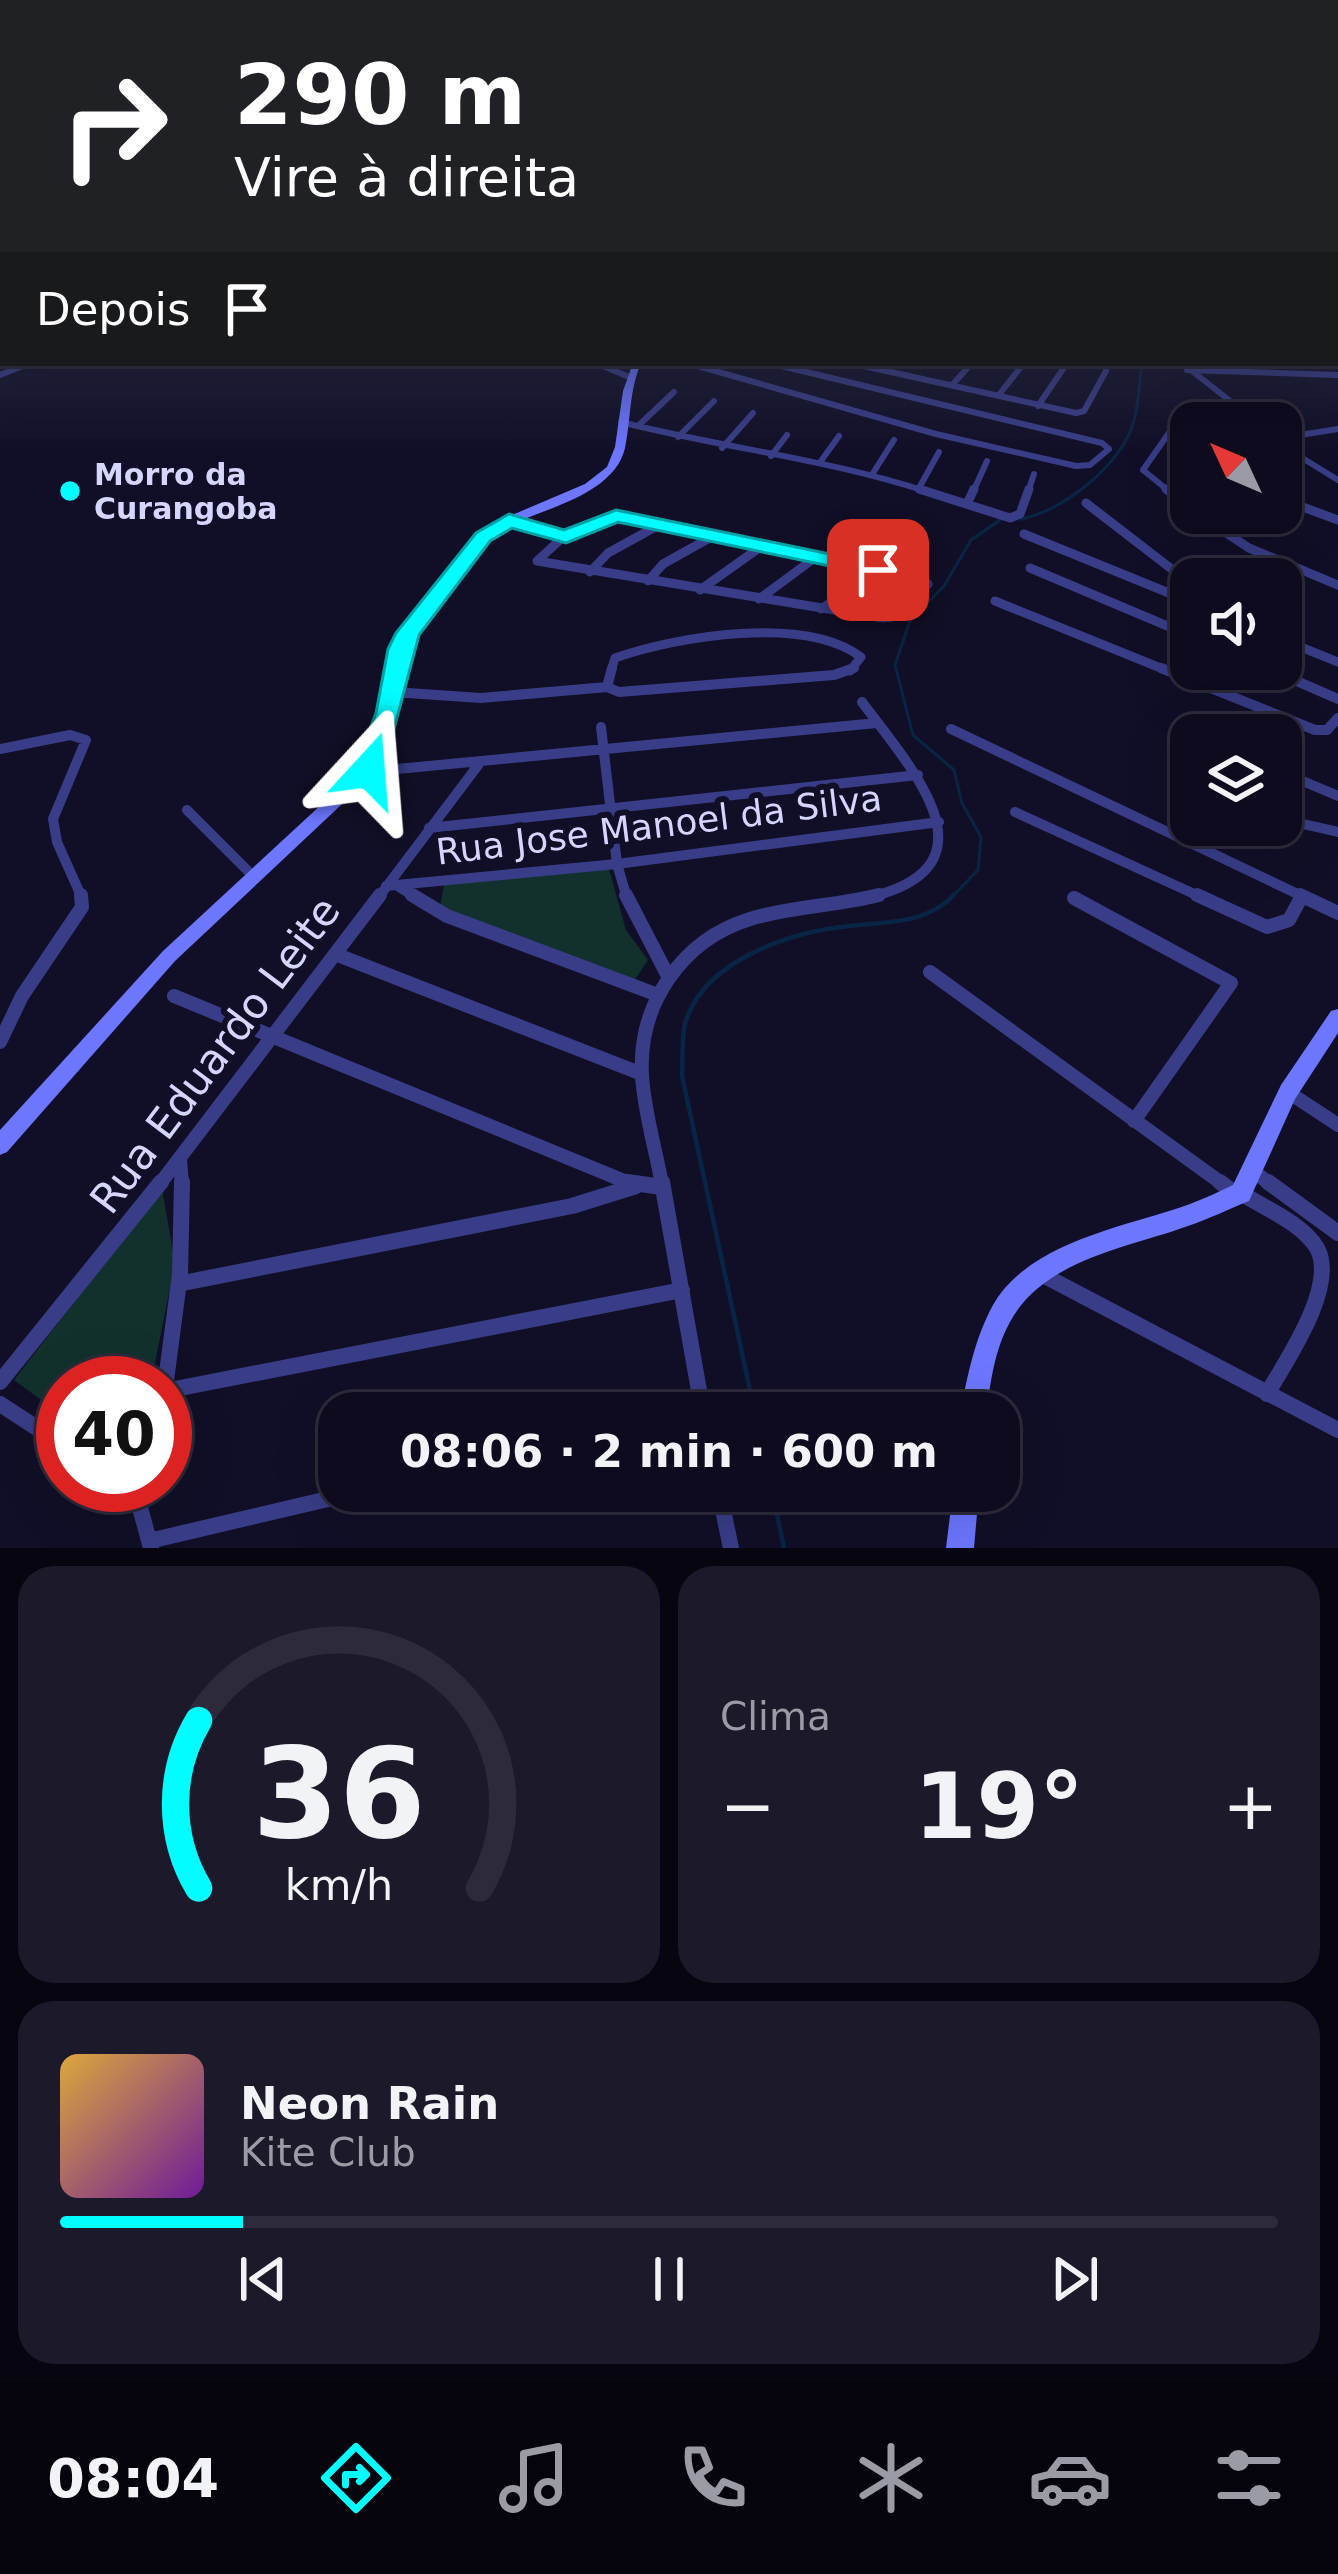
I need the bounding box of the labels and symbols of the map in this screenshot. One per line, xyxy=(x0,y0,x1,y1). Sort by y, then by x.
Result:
north arrow xyxy=(1170,402,1302,534)
place label: Morro da Curangoba xyxy=(94,457,278,526)
marker: Morro da Curangoba xyxy=(57,478,83,504)
pin xyxy=(827,519,929,621)
position arrow xyxy=(306,707,432,833)
street label: Rua Jose Manoel da Silva xyxy=(434,777,884,873)
street label: Rua Eduardo Leite xyxy=(80,887,350,1223)
speed limit sign: 40 xyxy=(36,1356,192,1512)

